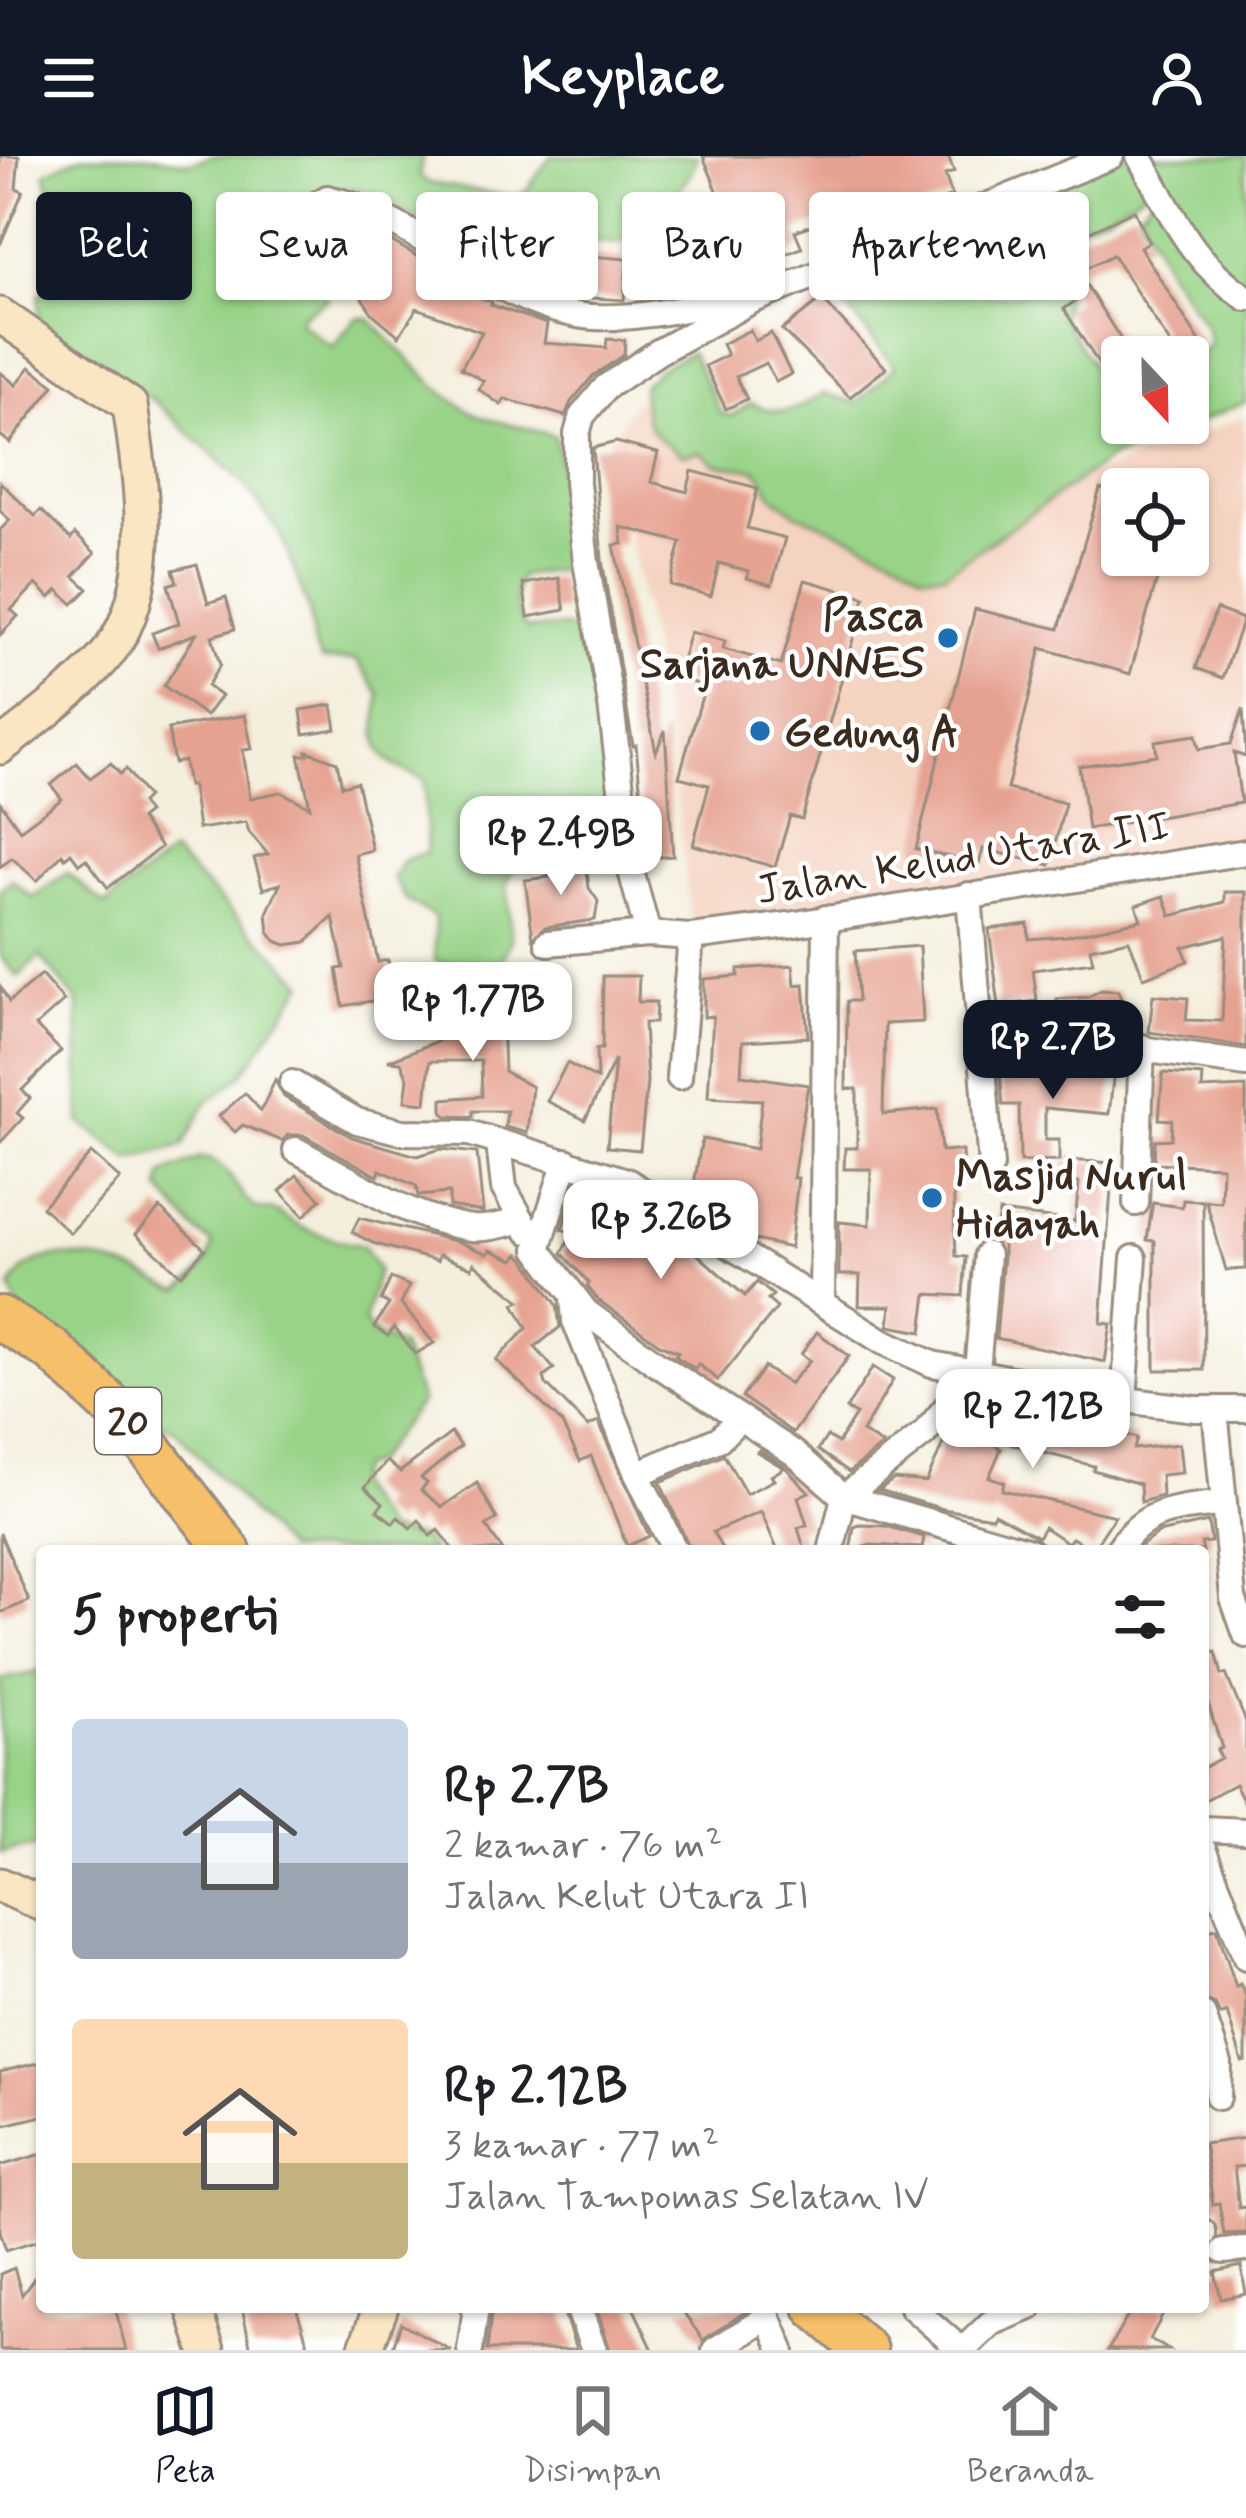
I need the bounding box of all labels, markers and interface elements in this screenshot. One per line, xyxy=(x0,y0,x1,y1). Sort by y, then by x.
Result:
text: Keyplace xyxy=(522,43,724,114)
icon: menu xyxy=(36,45,102,111)
icon: person xyxy=(1144,45,1210,111)
chip: Beli xyxy=(36,192,192,300)
chip: Sewa xyxy=(216,192,392,300)
chip: Filter xyxy=(416,192,598,300)
chip: Baru xyxy=(622,192,785,300)
chip: Apartemen xyxy=(809,192,1089,300)
north arrow xyxy=(1101,336,1209,444)
map controls xyxy=(1101,336,1209,576)
button: locate xyxy=(1101,468,1209,576)
place label: Pasca Sarjana UNNES xyxy=(640,590,924,693)
marker: Pasca Sarjana UNNES xyxy=(935,625,961,651)
place label: Gedung A xyxy=(784,707,959,763)
marker: Gedung A xyxy=(747,718,773,744)
pin: Rp 2.49B xyxy=(437,796,685,898)
street label: Jalan Kelud Utara III xyxy=(753,800,1174,919)
text: Rp 2.49B xyxy=(487,809,635,860)
pin: Rp 1.77B xyxy=(349,962,597,1064)
text: Rp 1.77B xyxy=(401,975,545,1026)
pin: Rp 2.7B xyxy=(942,1000,1164,1102)
text: Rp 2.7B xyxy=(990,1013,1116,1064)
place label: Masjid Nurul Hidayah xyxy=(956,1150,1187,1253)
pin: Rp 3.26B xyxy=(537,1180,785,1282)
marker: Masjid Nurul Hidayah xyxy=(919,1185,945,1211)
text: Rp 3.26B xyxy=(590,1193,732,1244)
pin: Rp 2.12B xyxy=(909,1369,1157,1471)
text: Rp 2.12B xyxy=(963,1382,1103,1433)
road number: 20 xyxy=(95,1388,161,1454)
text: 5 properti xyxy=(72,1584,277,1650)
icon: filters xyxy=(1107,1584,1173,1650)
text: Rp 2.7B xyxy=(444,1755,609,1821)
icon: home xyxy=(168,1767,312,1911)
text: 2 kamar · 76 m² xyxy=(444,1821,722,1872)
text: Jalan Kelut Utara II xyxy=(444,1872,809,1923)
text: Rp 2.12B xyxy=(444,2055,627,2121)
icon: home xyxy=(168,2067,312,2211)
text: 3 kamar · 77 m² xyxy=(444,2121,719,2172)
text: Jalan Tampomas Selatan IV xyxy=(444,2172,929,2223)
tab: Peta xyxy=(152,2378,218,2494)
tab: Disimpan xyxy=(523,2378,662,2494)
tab: Beranda xyxy=(967,2378,1093,2494)

